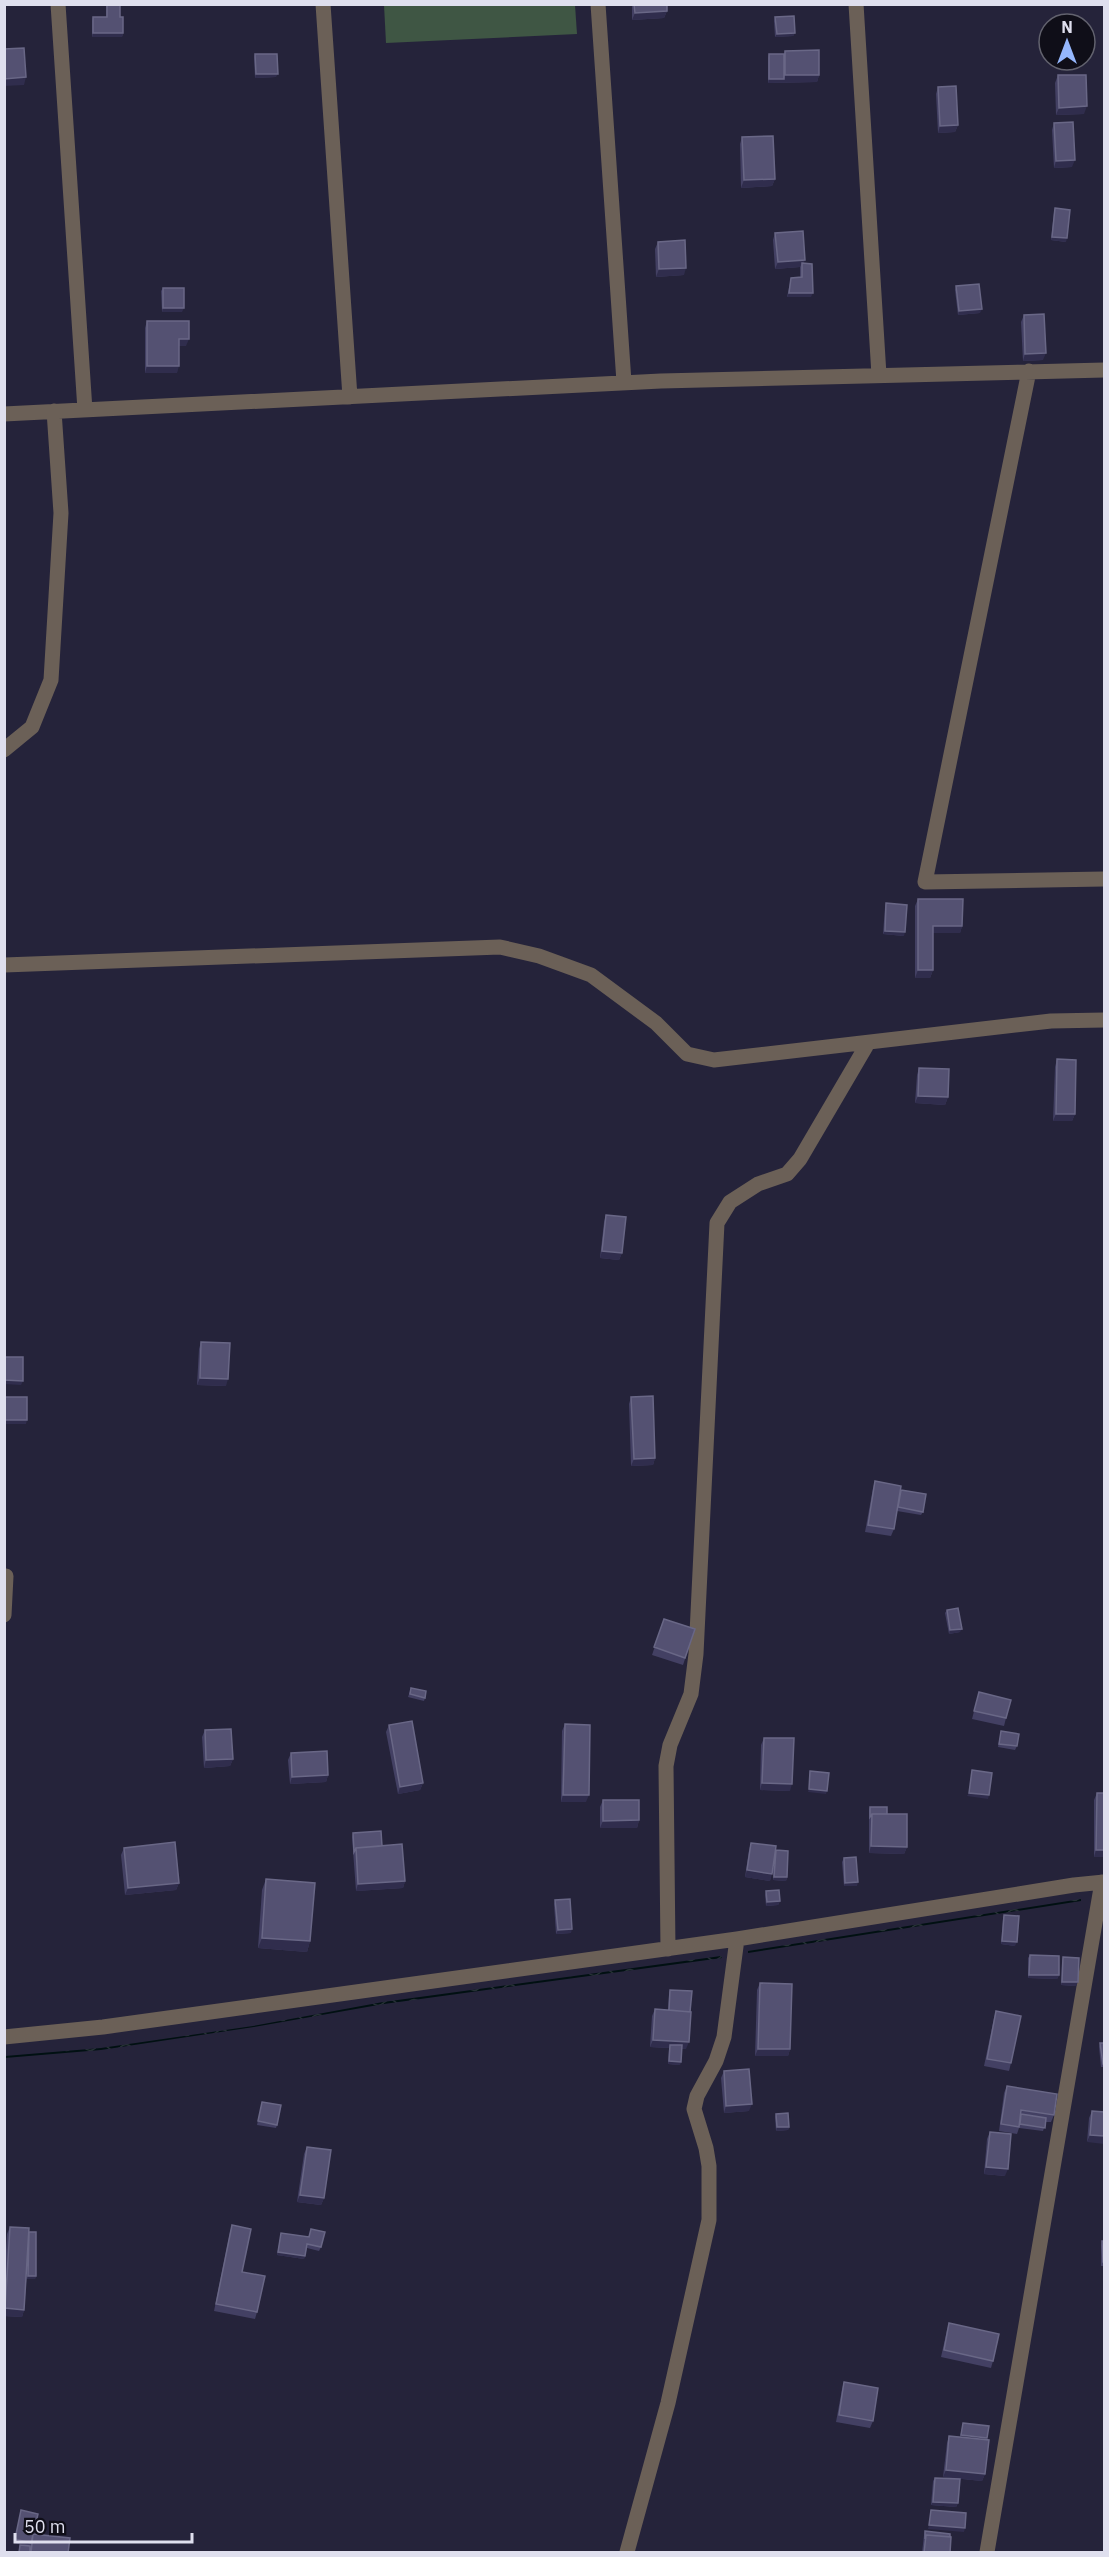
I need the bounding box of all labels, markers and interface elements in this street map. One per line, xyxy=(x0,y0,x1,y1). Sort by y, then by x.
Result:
north arrow xyxy=(1037,12,1097,72)
text: N xyxy=(1061,17,1073,37)
scale bar xyxy=(15,2506,192,2544)
text: 50 m xyxy=(24,2515,66,2538)

